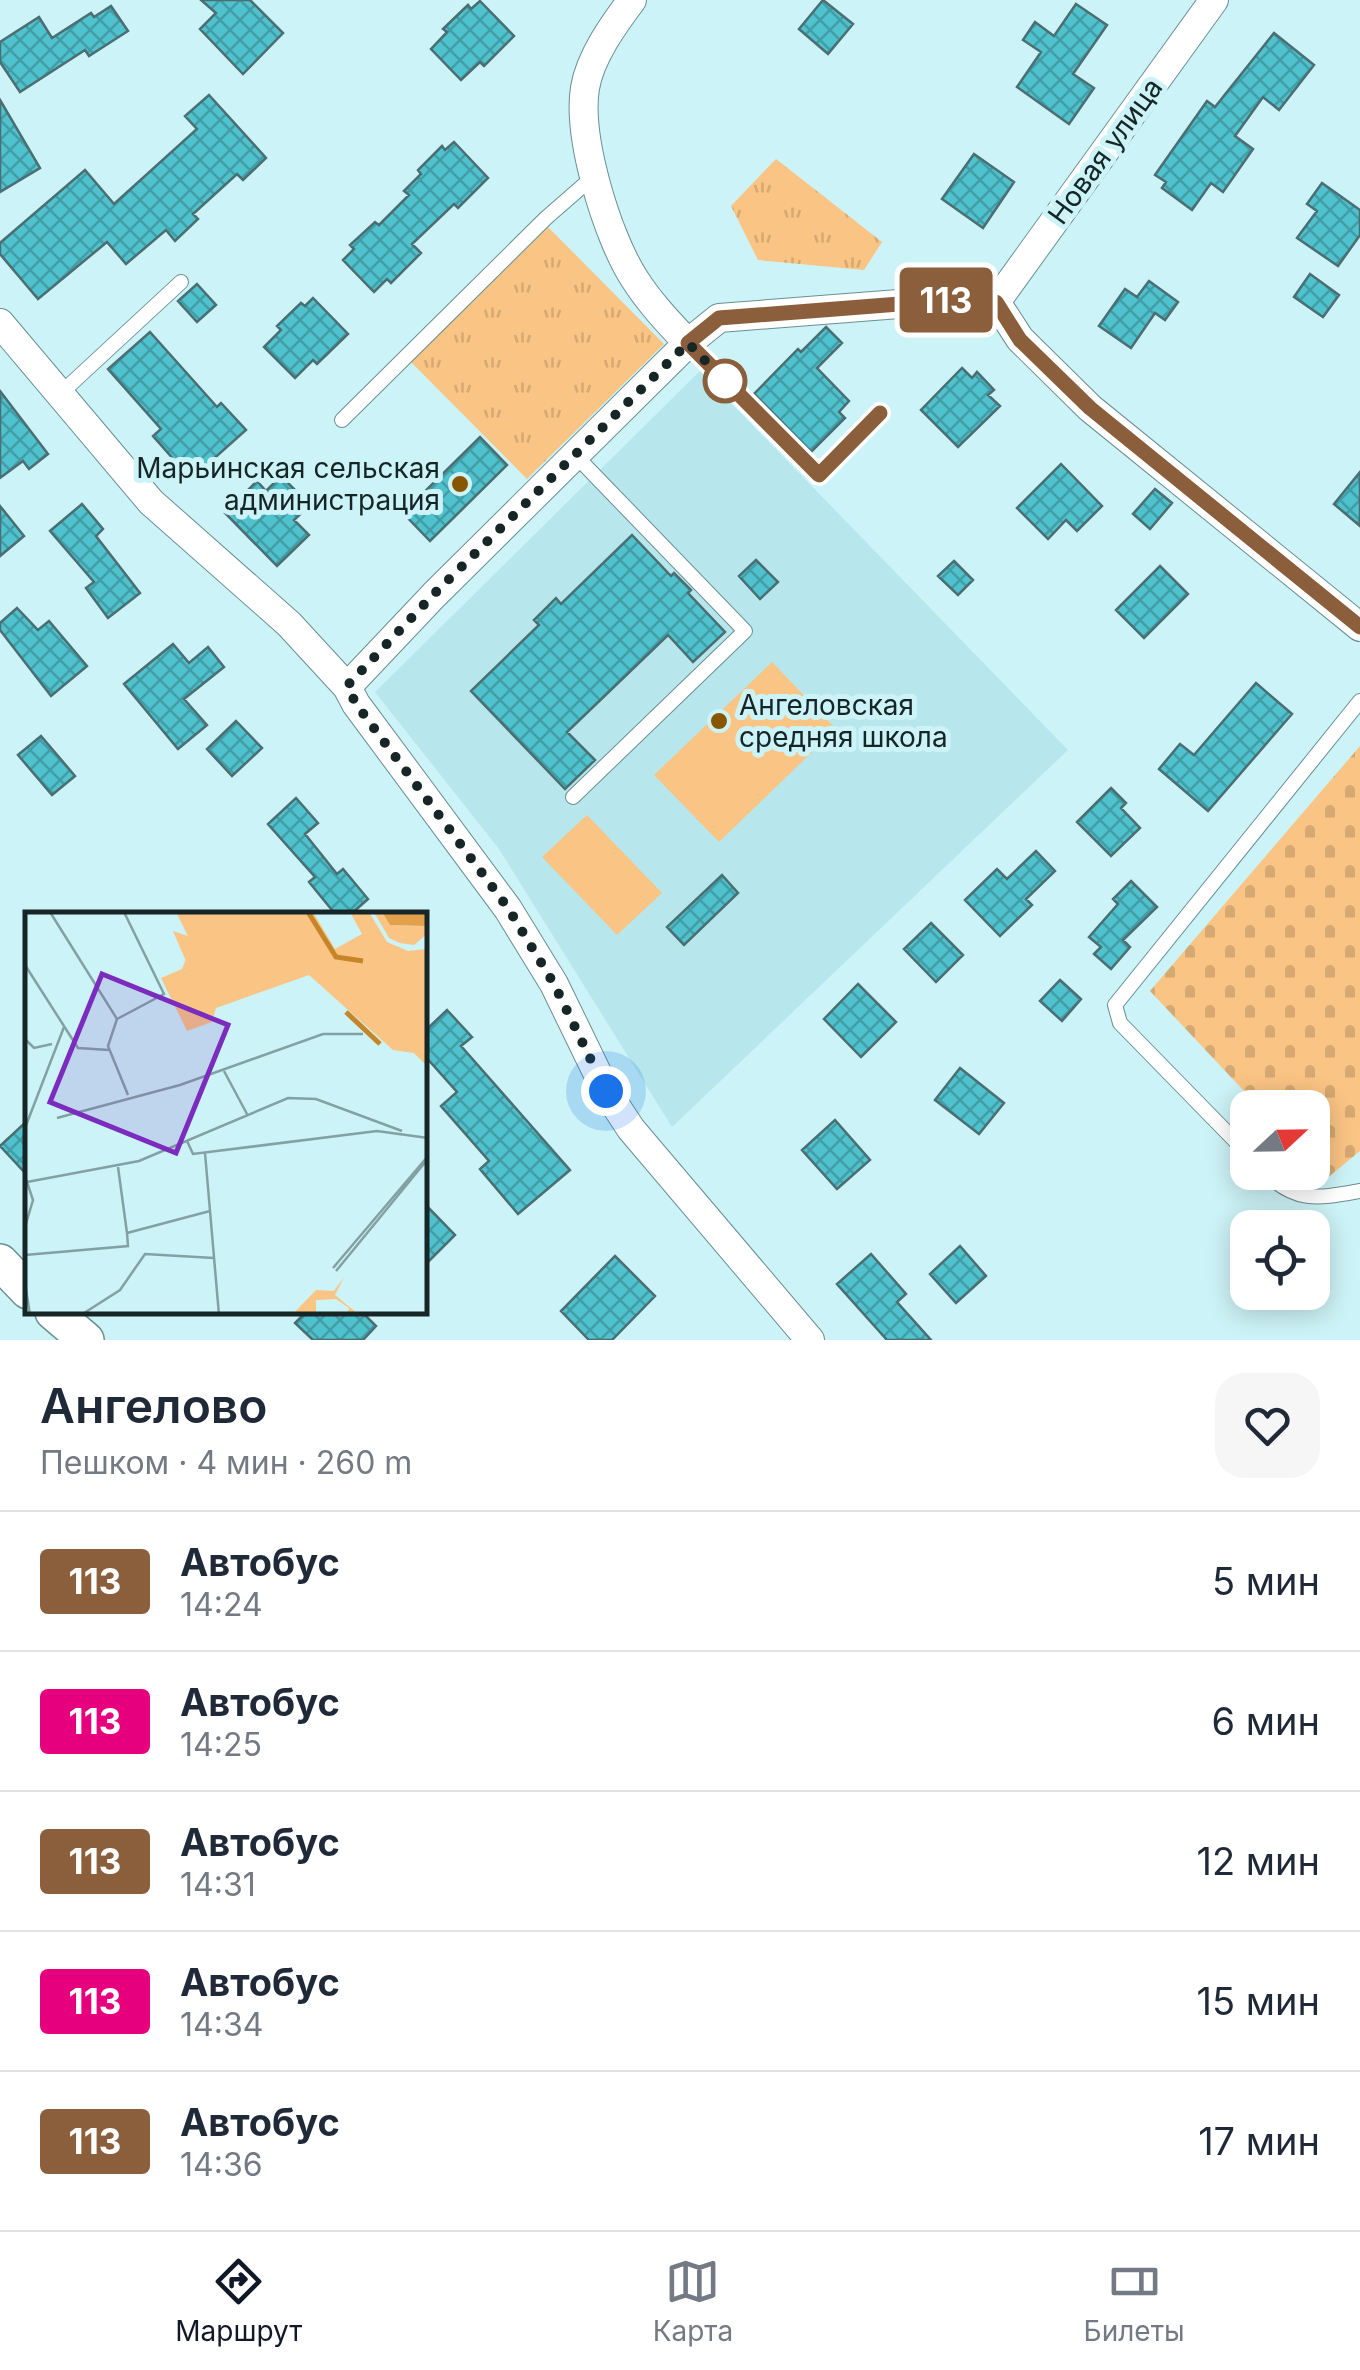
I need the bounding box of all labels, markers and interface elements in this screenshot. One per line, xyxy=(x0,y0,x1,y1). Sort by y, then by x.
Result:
street label: Новая улица xyxy=(1041,71,1169,231)
line badge: 113 xyxy=(888,268,1004,332)
text: 113 xyxy=(920,279,972,321)
unlabelled marker xyxy=(704,360,746,402)
place label: Марьинская сельская администрация xyxy=(136,451,440,517)
marker: Марьинская сельская администрация xyxy=(449,473,471,495)
place label: Ангеловская средняя школа xyxy=(739,688,948,754)
marker: Ангеловская средняя школа xyxy=(708,710,730,732)
inset map xyxy=(25,912,428,1315)
your location xyxy=(581,1066,631,1116)
north arrow xyxy=(1230,1090,1330,1190)
map controls xyxy=(1230,1090,1330,1310)
button: locate xyxy=(1230,1210,1330,1310)
button: heart xyxy=(1215,1373,1320,1478)
text: Ангелово xyxy=(40,1376,268,1435)
text: Пешком · 4 мин · 260 m xyxy=(40,1443,412,1482)
text: Автобус xyxy=(180,1539,340,1585)
text: 5 мин xyxy=(1212,1558,1320,1604)
text: 113 xyxy=(69,1560,121,1602)
text: 14:24 xyxy=(180,1585,263,1624)
text: Автобус xyxy=(180,1679,340,1725)
text: 6 мин xyxy=(1212,1698,1320,1744)
text: 113 xyxy=(69,1700,121,1742)
text: 14:25 xyxy=(180,1725,262,1764)
text: Автобус xyxy=(180,1819,340,1865)
text: 12 мин xyxy=(1196,1838,1320,1884)
text: 113 xyxy=(69,1840,121,1882)
text: 14:31 xyxy=(180,1865,256,1904)
text: Автобус xyxy=(180,1959,340,2005)
text: 15 мин xyxy=(1197,1978,1320,2024)
text: 113 xyxy=(69,1980,121,2022)
text: 14:34 xyxy=(180,2005,263,2044)
text: Автобус xyxy=(180,2099,340,2145)
text: 17 мин xyxy=(1198,2118,1320,2164)
text: 113 xyxy=(69,2120,121,2162)
text: 14:36 xyxy=(180,2145,263,2184)
tab: Маршрут xyxy=(175,2254,302,2348)
tab: Карта xyxy=(653,2254,733,2348)
tab: Билеты xyxy=(1084,2254,1185,2348)

